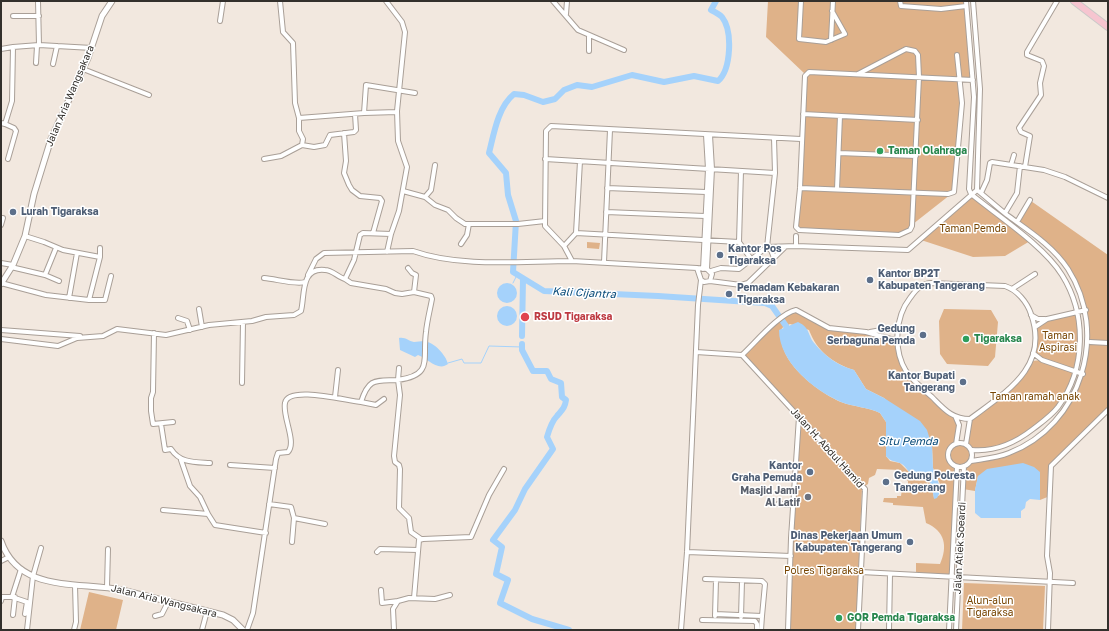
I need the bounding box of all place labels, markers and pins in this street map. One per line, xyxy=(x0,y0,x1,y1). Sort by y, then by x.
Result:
place label: Taman Olahraga xyxy=(888,145,967,157)
marker: Taman Olahraga xyxy=(875,146,885,156)
place label: Lurah Tigaraksa xyxy=(21,206,99,218)
marker: Lurah Tigaraksa xyxy=(8,207,18,217)
place label: Kantor Pos Tigaraksa xyxy=(728,243,782,266)
marker: Kantor Pos Tigaraksa xyxy=(715,250,725,260)
place label: Kantor BP2T Kabupaten Tangerang xyxy=(878,268,985,292)
marker: Kantor BP2T Kabupaten Tangerang xyxy=(865,275,875,285)
place label: Pemadam Kebakaran Tigaraksa xyxy=(737,282,839,306)
marker: Pemadam Kebakaran Tigaraksa xyxy=(724,289,734,299)
marker: RSUD Tigaraksa xyxy=(519,311,531,323)
place label: RSUD Tigaraksa xyxy=(534,311,612,323)
place label: Gedung Serbaguna Pemda xyxy=(827,323,915,346)
marker: Gedung Serbaguna Pemda xyxy=(918,330,928,340)
place label: Tigaraksa xyxy=(974,333,1022,345)
marker: Tigaraksa xyxy=(961,334,971,344)
place label: Kantor Bupati Tangerang xyxy=(888,370,955,394)
marker: Kantor Bupati Tangerang xyxy=(958,377,968,387)
place label: Kantor Graha Pemuda xyxy=(732,460,802,484)
marker: Kantor Graha Pemuda xyxy=(805,467,815,477)
place label: Gedung Polresta Tangerang xyxy=(894,470,975,494)
marker: Gedung Polresta Tangerang xyxy=(881,477,891,487)
place label: Masjid Jami' Al Latif xyxy=(740,485,800,508)
marker: Masjid Jami' Al Latif xyxy=(803,492,813,502)
place label: Dinas Pekerjaan Umum Kabupaten Tangerang xyxy=(791,530,902,554)
marker: Dinas Pekerjaan Umum Kabupaten Tangerang xyxy=(905,537,915,547)
place label: GOR Pemda Tigaraksa xyxy=(847,612,955,624)
marker: GOR Pemda Tigaraksa xyxy=(834,613,844,623)

